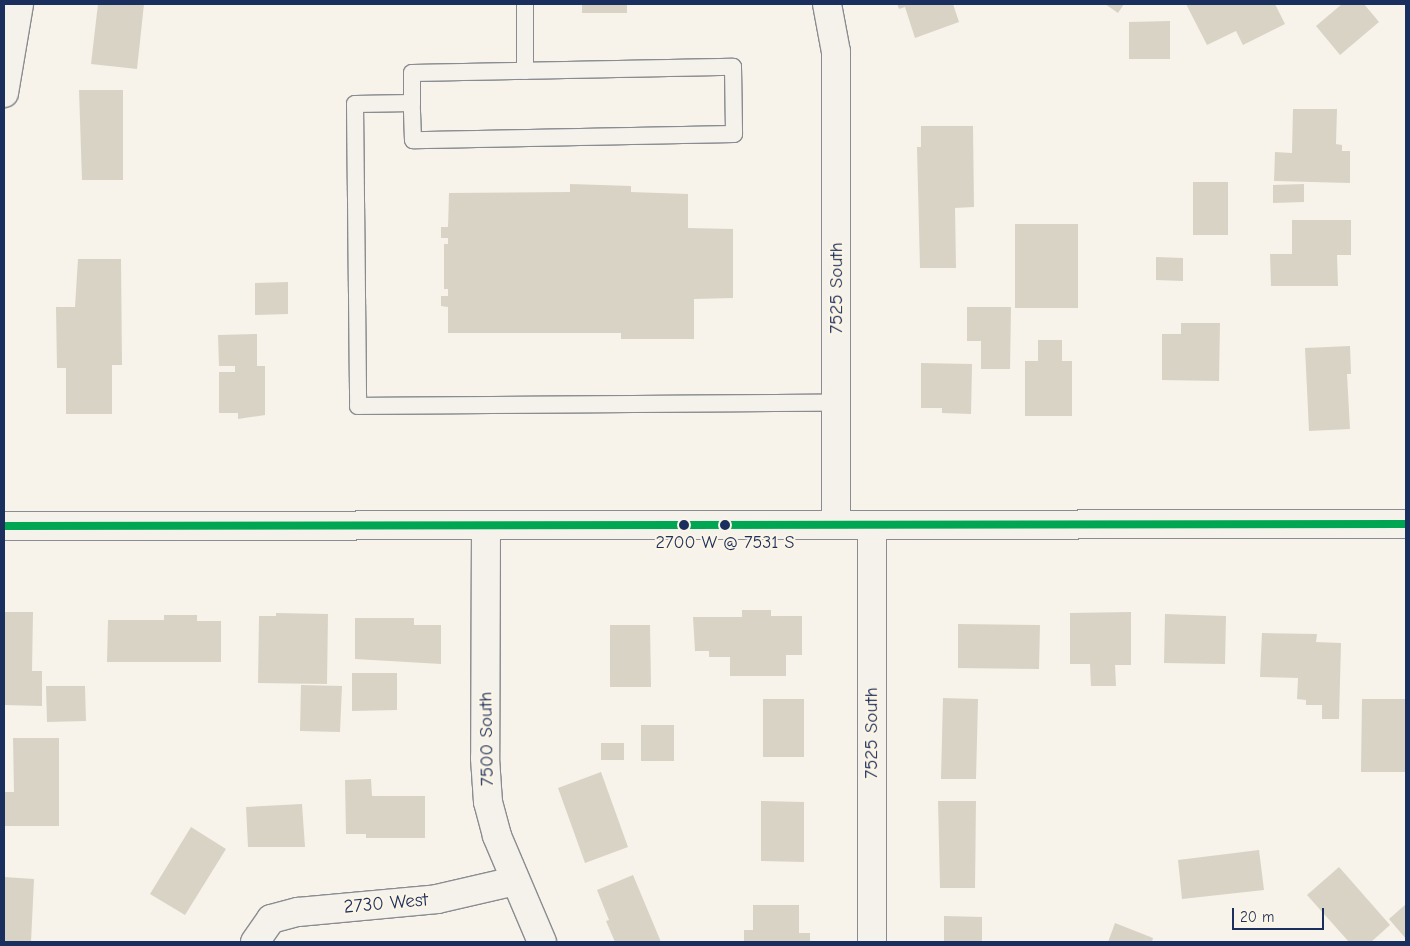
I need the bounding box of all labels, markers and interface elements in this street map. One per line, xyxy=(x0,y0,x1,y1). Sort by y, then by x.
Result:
street label: 7525 South xyxy=(826,242,848,334)
unlabelled marker xyxy=(679,520,689,530)
marker: 2700 W @ 7531 S xyxy=(720,520,730,530)
place label: 2700 W @ 7531 S xyxy=(656,532,794,554)
street label: 7525 South xyxy=(861,687,883,779)
street label: 7500 South xyxy=(475,691,499,787)
street label: 2730 West xyxy=(343,889,429,919)
scale bar xyxy=(1235,898,1328,930)
text: 20 m xyxy=(1240,908,1274,926)

